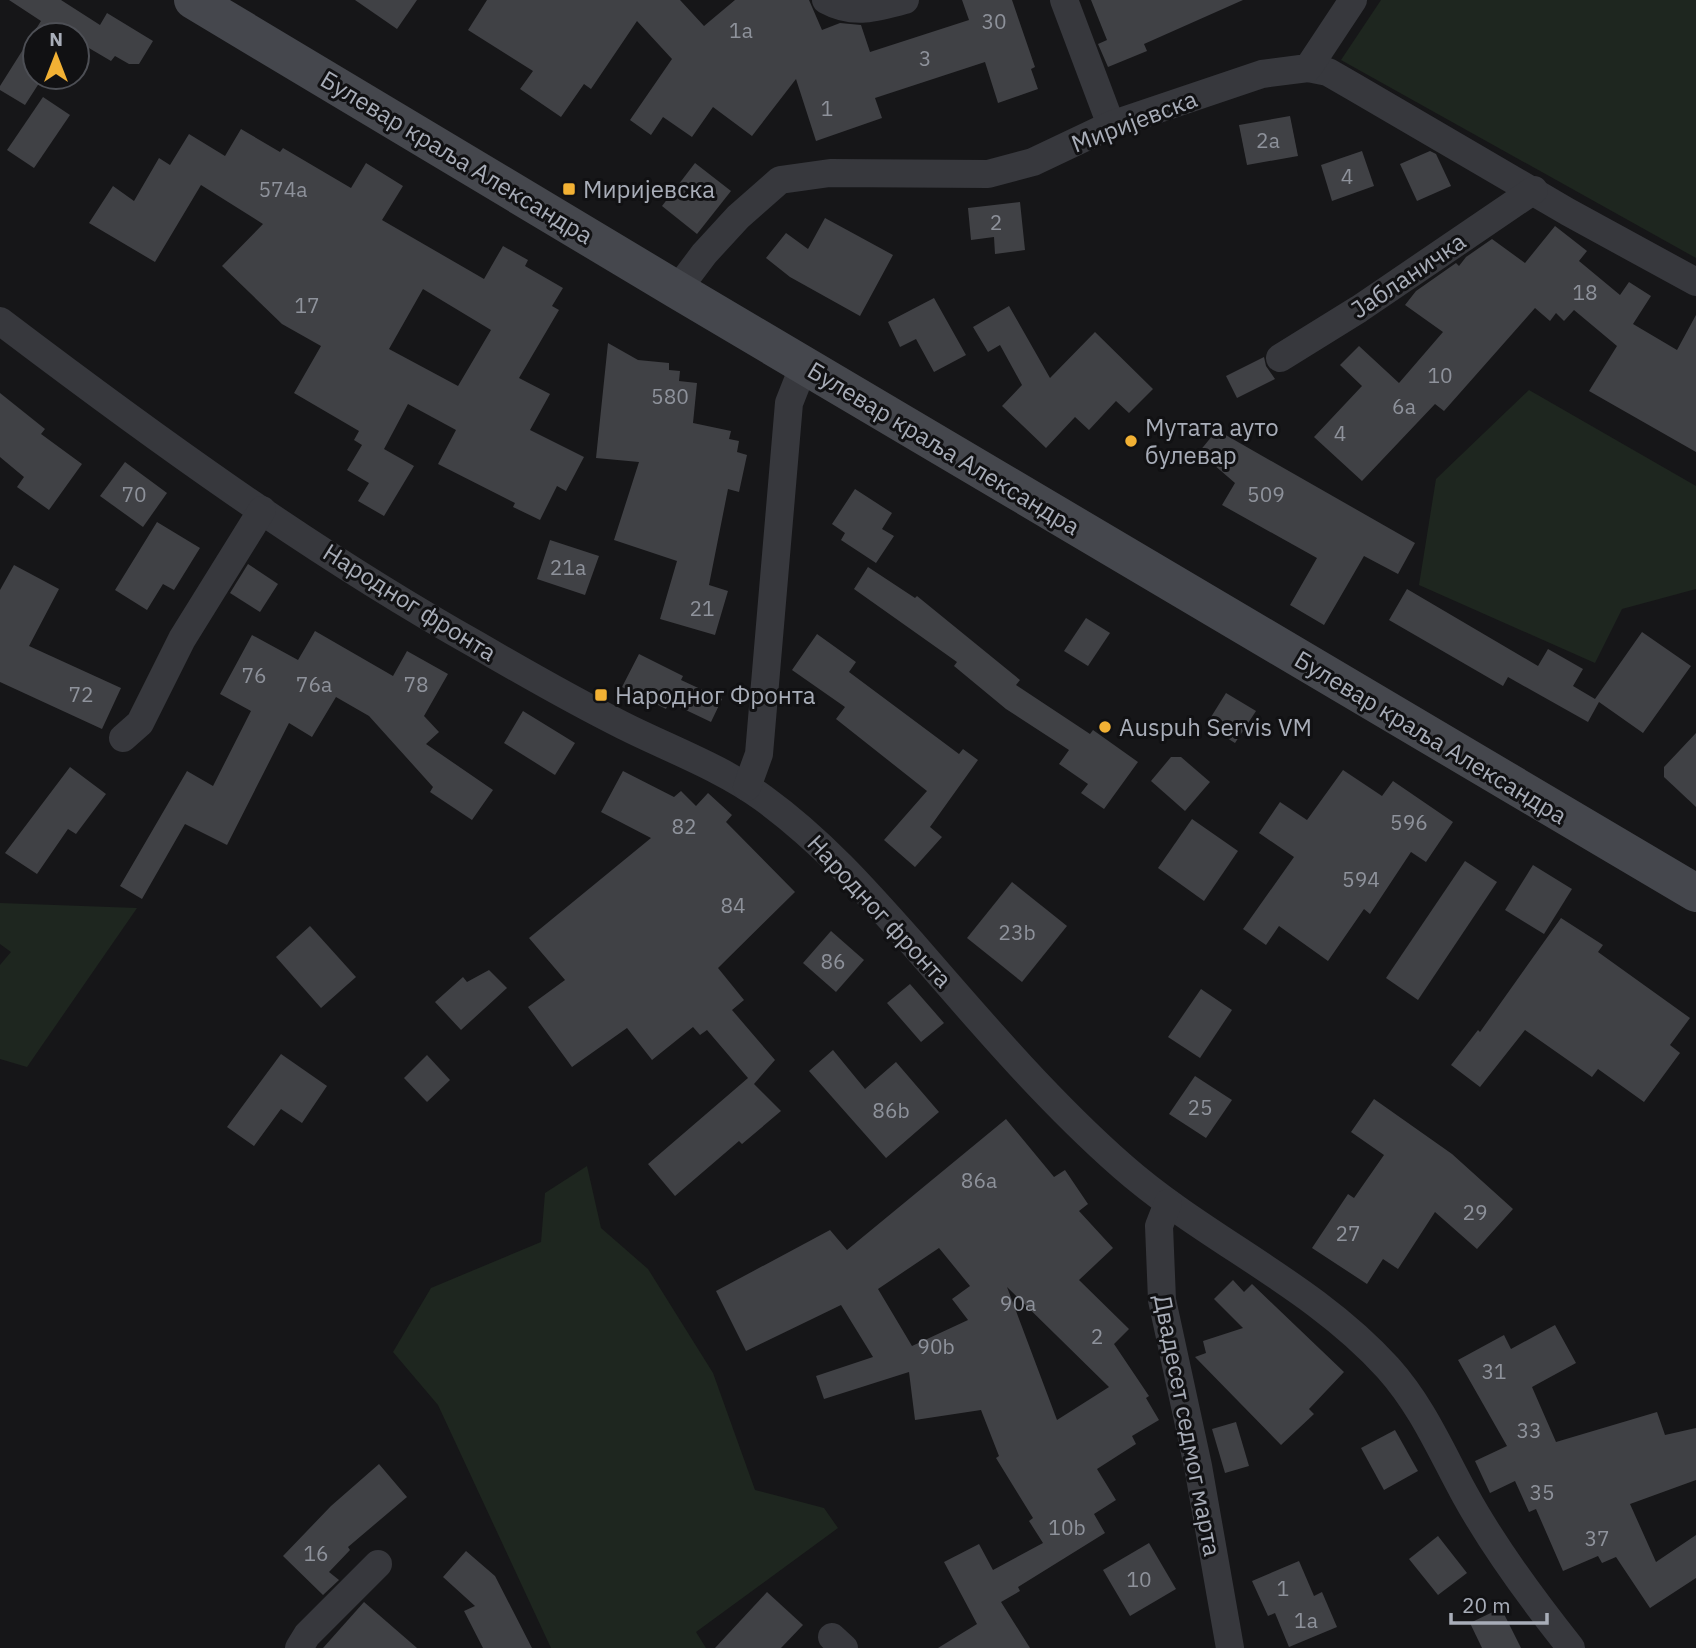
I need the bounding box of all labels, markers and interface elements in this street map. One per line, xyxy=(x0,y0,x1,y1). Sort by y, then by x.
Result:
house number: 30 xyxy=(981,7,1007,35)
house number: 1a xyxy=(729,16,753,44)
north arrow xyxy=(21,21,91,91)
text: N xyxy=(49,27,63,51)
house number: 3 xyxy=(919,44,931,72)
street label: Булевар краља Александра xyxy=(315,63,599,251)
street label: Миријевска xyxy=(1067,82,1202,160)
house number: 1 xyxy=(821,94,833,122)
house number: 2a xyxy=(1256,126,1280,154)
house number: 4 xyxy=(1341,162,1353,190)
place label: Миријевска xyxy=(583,173,715,205)
house number: 574a xyxy=(258,175,308,203)
marker: Миријевска xyxy=(561,181,577,197)
house number: 2 xyxy=(990,208,1002,236)
street label: Јабланичка xyxy=(1344,225,1472,325)
house number: 18 xyxy=(1572,278,1598,306)
house number: 17 xyxy=(294,291,320,319)
street label: Булевар краља Александра xyxy=(802,354,1086,542)
house number: 10 xyxy=(1427,361,1453,389)
house number: 580 xyxy=(651,382,689,410)
house number: 6a xyxy=(1392,392,1416,420)
place label: Мутата ауто булевар xyxy=(1145,411,1279,471)
house number: 4 xyxy=(1334,419,1346,447)
marker: Мутата ауто булевар xyxy=(1123,433,1139,449)
house number: 70 xyxy=(121,480,147,508)
house number: 509 xyxy=(1247,480,1285,508)
street label: Народног фронта xyxy=(317,536,503,668)
house number: 21a xyxy=(550,553,586,581)
house number: 21 xyxy=(689,594,715,622)
street label: Булевар краља Александра xyxy=(1289,643,1573,831)
house number: 76 xyxy=(241,661,267,689)
house number: 76a xyxy=(296,670,332,698)
house number: 78 xyxy=(403,670,429,698)
place label: Народног Фронта xyxy=(615,679,816,711)
house number: 72 xyxy=(68,680,94,708)
marker: Народног Фронта xyxy=(593,687,609,703)
place label: Auspuh Servis VM xyxy=(1119,711,1312,743)
marker: Auspuh Servis VM xyxy=(1097,719,1113,735)
house number: 596 xyxy=(1390,808,1428,836)
house number: 82 xyxy=(671,812,697,840)
street label: Народног фронта xyxy=(801,828,959,995)
house number: 594 xyxy=(1342,865,1380,893)
house number: 84 xyxy=(720,891,746,919)
house number: 23b xyxy=(998,918,1036,946)
house number: 86 xyxy=(820,947,846,975)
house number: 25 xyxy=(1187,1093,1213,1121)
house number: 86b xyxy=(872,1096,910,1124)
house number: 86a xyxy=(961,1166,997,1194)
house number: 29 xyxy=(1462,1198,1488,1226)
house number: 27 xyxy=(1335,1219,1361,1247)
house number: 90a xyxy=(1000,1289,1036,1317)
street label: Двадесет седмог марта xyxy=(1147,1291,1229,1559)
house number: 2 xyxy=(1091,1322,1103,1350)
house number: 90b xyxy=(917,1332,955,1360)
house number: 31 xyxy=(1481,1357,1507,1385)
house number: 33 xyxy=(1516,1416,1542,1444)
house number: 35 xyxy=(1529,1478,1555,1506)
house number: 10b xyxy=(1048,1513,1086,1541)
house number: 37 xyxy=(1584,1524,1610,1552)
house number: 16 xyxy=(303,1539,329,1567)
house number: 10 xyxy=(1126,1565,1152,1593)
house number: 1 xyxy=(1277,1574,1289,1602)
scale bar xyxy=(1451,1582,1547,1626)
text: 20 m xyxy=(1462,1591,1511,1619)
house number: 1a xyxy=(1294,1606,1318,1634)

